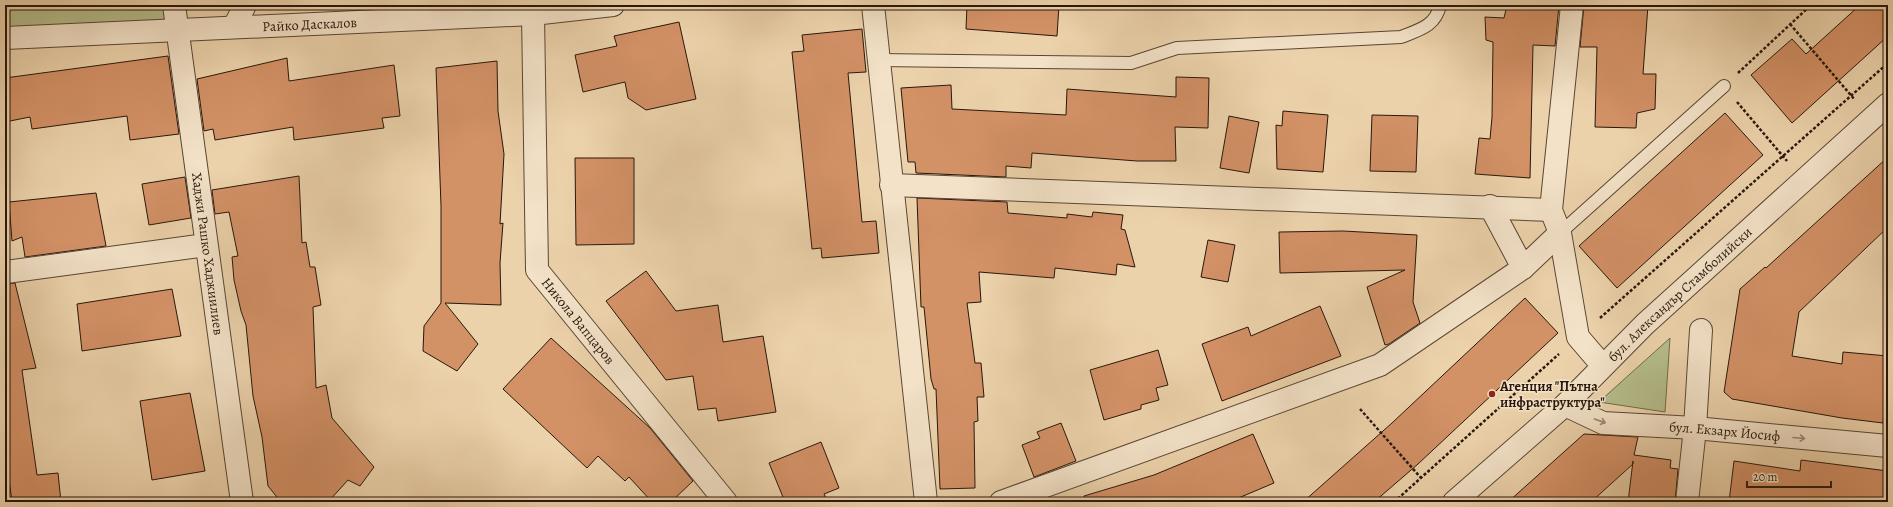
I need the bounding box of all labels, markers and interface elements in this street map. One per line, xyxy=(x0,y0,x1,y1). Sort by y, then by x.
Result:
street label: Райко Даскалов xyxy=(262,13,358,36)
street label: Хаджи Рашко Хаджиилиев xyxy=(187,171,228,336)
street label: бул. Александър Стамболийски xyxy=(1604,223,1756,366)
street label: Никола Вапцаров xyxy=(537,274,619,369)
place label: Агенция "Пътна инфраструктура" xyxy=(1499,377,1605,412)
marker: Агенция "Пътна инфраструктура" xyxy=(1487,389,1497,399)
one-way arrow xyxy=(1594,417,1606,425)
street label: бул. Екзарх Йосиф xyxy=(1668,418,1782,446)
one-way arrow xyxy=(1792,434,1805,441)
scale bar xyxy=(1747,463,1831,489)
text: 20 m xyxy=(1753,469,1777,485)

